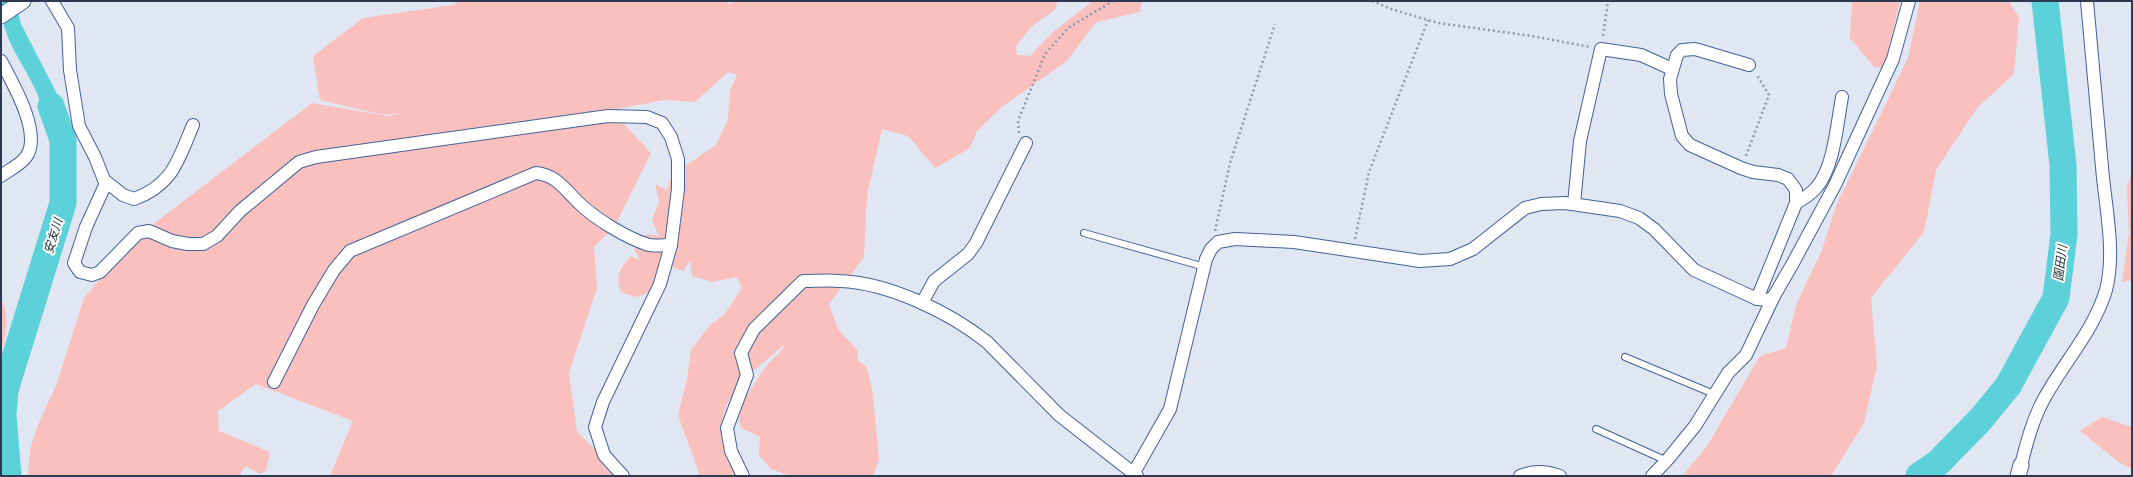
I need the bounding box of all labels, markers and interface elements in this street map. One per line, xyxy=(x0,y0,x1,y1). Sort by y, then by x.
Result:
water label: 安友川 xyxy=(41,215,66,255)
water label: 園田川 xyxy=(2050,242,2070,282)

